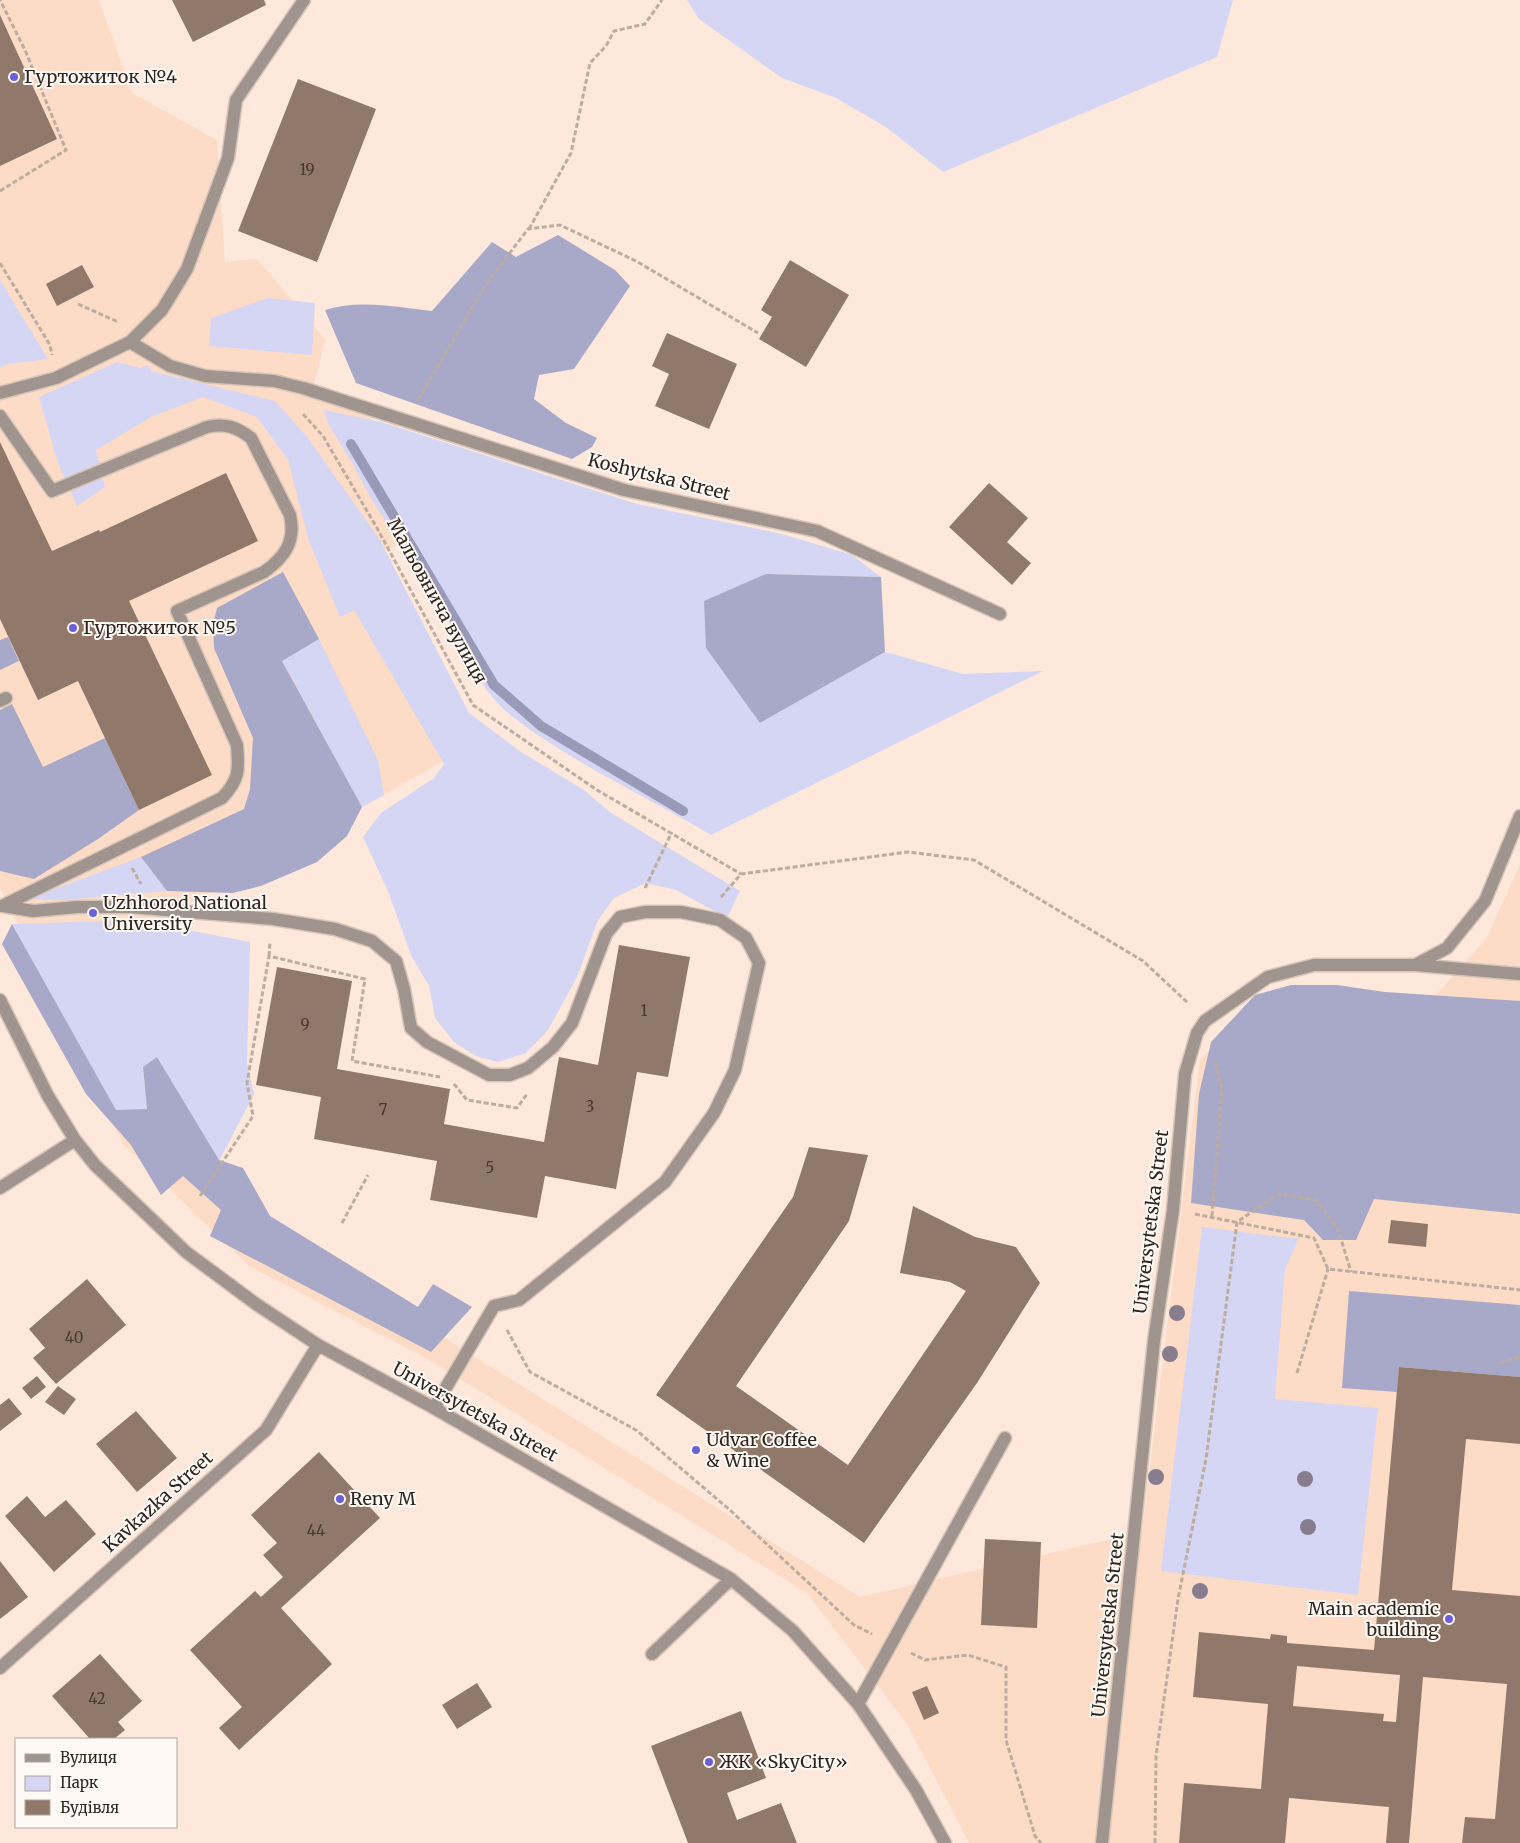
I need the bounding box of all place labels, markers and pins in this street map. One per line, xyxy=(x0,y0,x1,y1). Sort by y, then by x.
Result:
place label: Гуртожиток №4 xyxy=(24,65,177,88)
marker: Гуртожиток №4 xyxy=(8,71,20,83)
place label: Гуртожиток №5 xyxy=(83,616,236,639)
marker: Гуртожиток №5 xyxy=(67,622,79,634)
place label: Uzhhorod National University xyxy=(103,891,268,935)
marker: Uzhhorod National University xyxy=(87,907,99,919)
place label: Udvar Coffee & Wine xyxy=(706,1428,817,1472)
marker: Udvar Coffee & Wine xyxy=(690,1444,702,1456)
place label: Reny M xyxy=(350,1487,416,1510)
marker: Reny M xyxy=(334,1493,346,1505)
place label: Main academic building xyxy=(1308,1597,1439,1641)
marker: Main academic building xyxy=(1443,1613,1455,1625)
place label: ЖК «SkyCity» xyxy=(719,1750,847,1773)
marker: ЖК «SkyCity» xyxy=(703,1756,715,1768)

